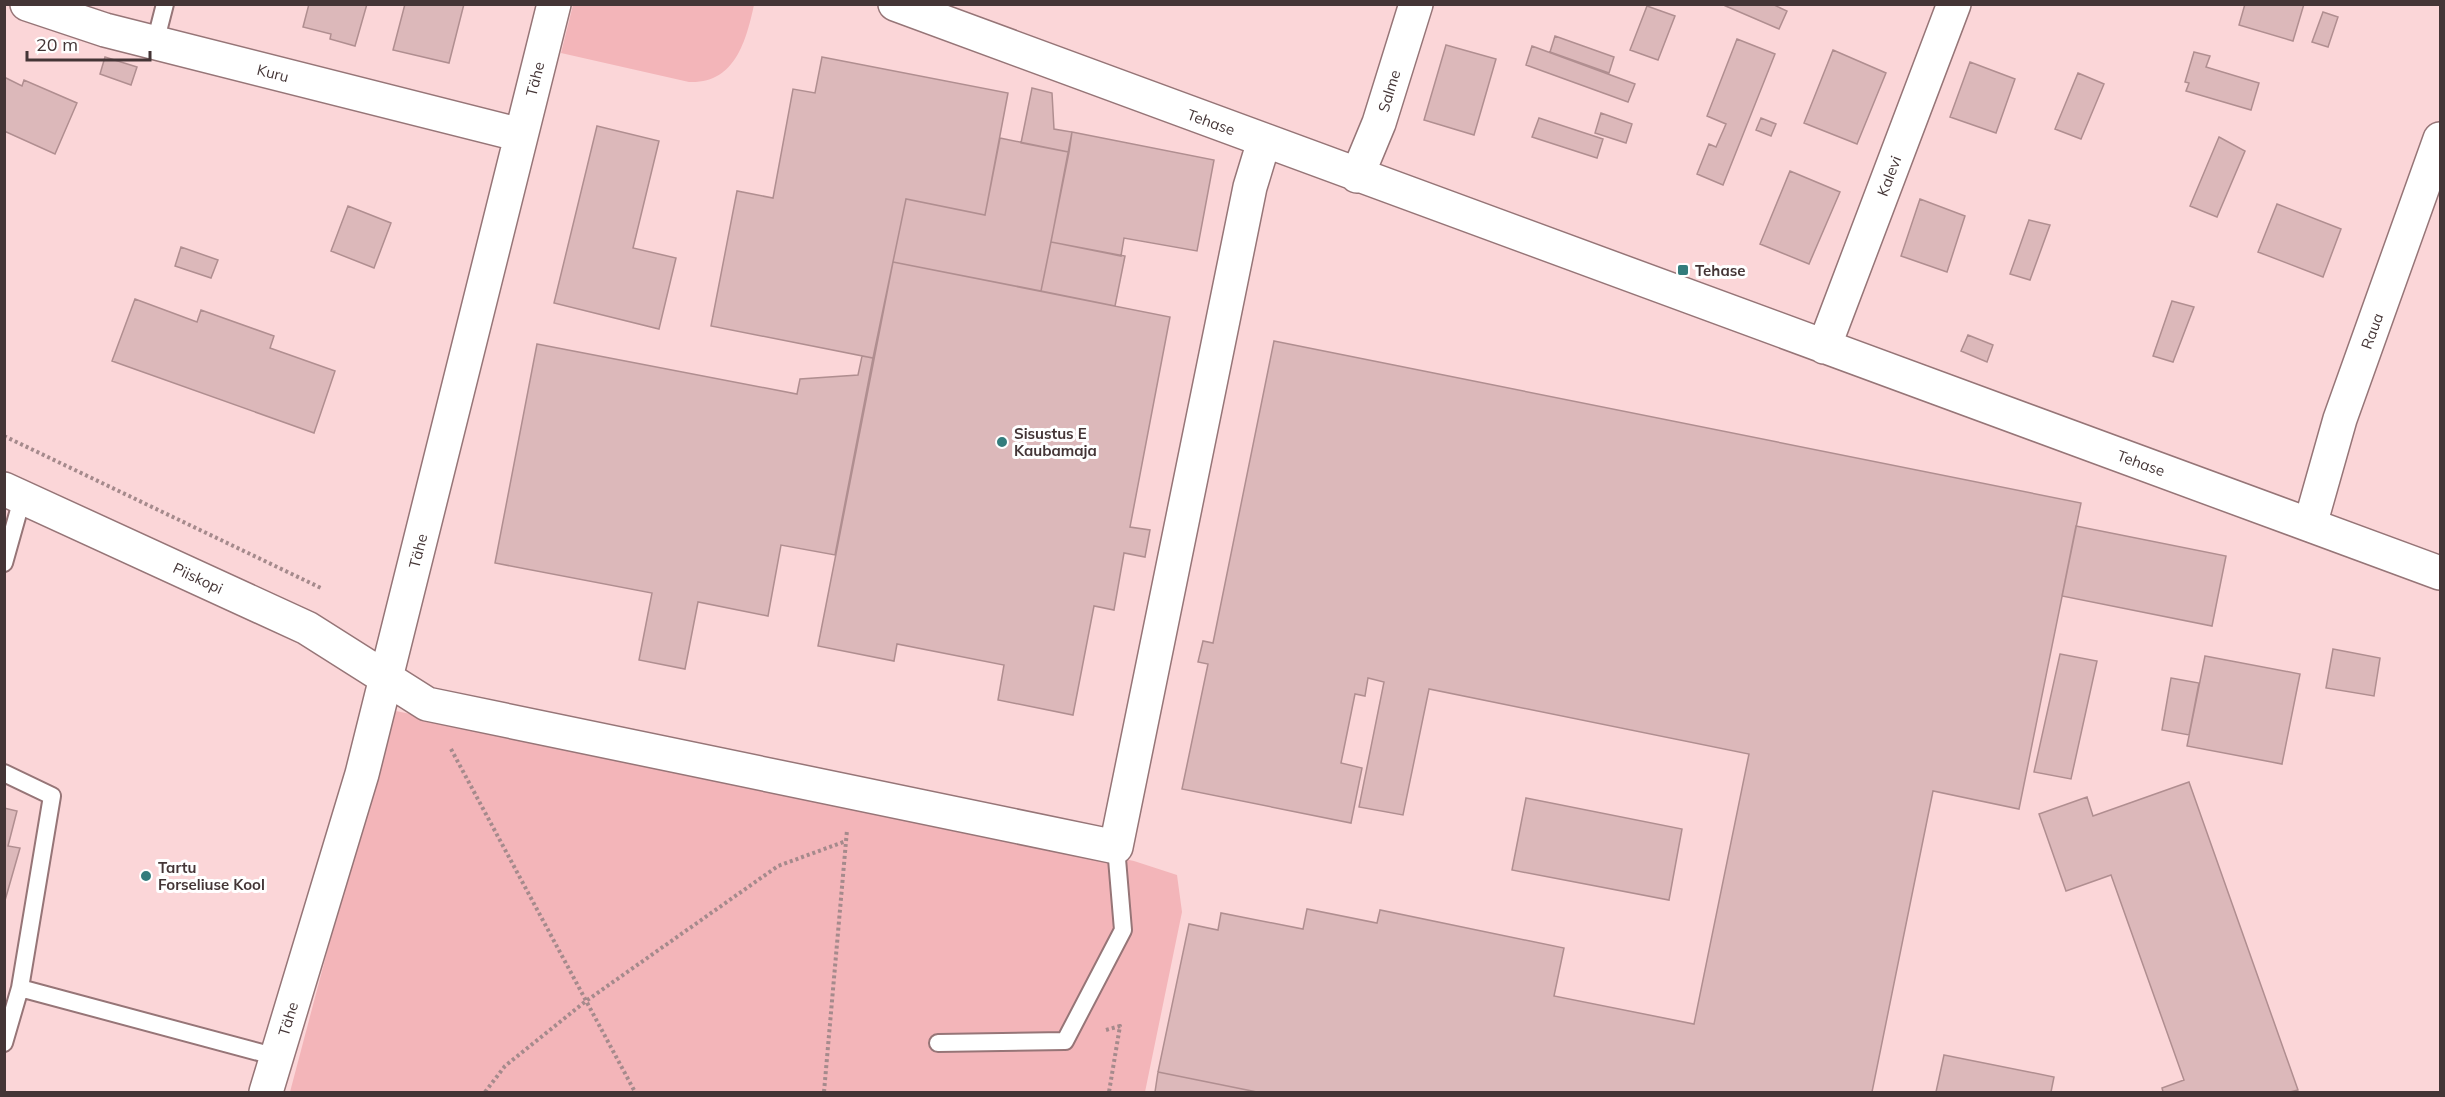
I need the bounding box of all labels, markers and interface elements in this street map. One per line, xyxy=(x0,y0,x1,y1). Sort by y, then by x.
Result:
scale bar xyxy=(27,24,150,62)
text: 20 m xyxy=(36,33,78,56)
street label: Kuru xyxy=(255,60,291,86)
street label: Tähe xyxy=(522,60,548,98)
street label: Salme xyxy=(1374,68,1404,114)
street label: Tehase xyxy=(1185,105,1237,139)
street label: Kalevi xyxy=(1873,153,1905,199)
place label: Tehase xyxy=(1695,261,1745,280)
marker: Tehase xyxy=(1676,263,1690,277)
street label: Raua xyxy=(2357,310,2387,352)
place label: Sisustus E Kaubamaja xyxy=(1014,424,1097,460)
marker: Sisustus E Kaubamaja xyxy=(995,435,1009,449)
street label: Tehase xyxy=(2115,446,2167,480)
street label: Tähe xyxy=(405,532,431,570)
street label: Piiskopi xyxy=(170,558,226,598)
place label: Tartu Forseliuse Kool xyxy=(158,858,265,894)
marker: Tartu Forseliuse Kool xyxy=(139,869,153,883)
street label: Tähe xyxy=(274,999,302,1039)

